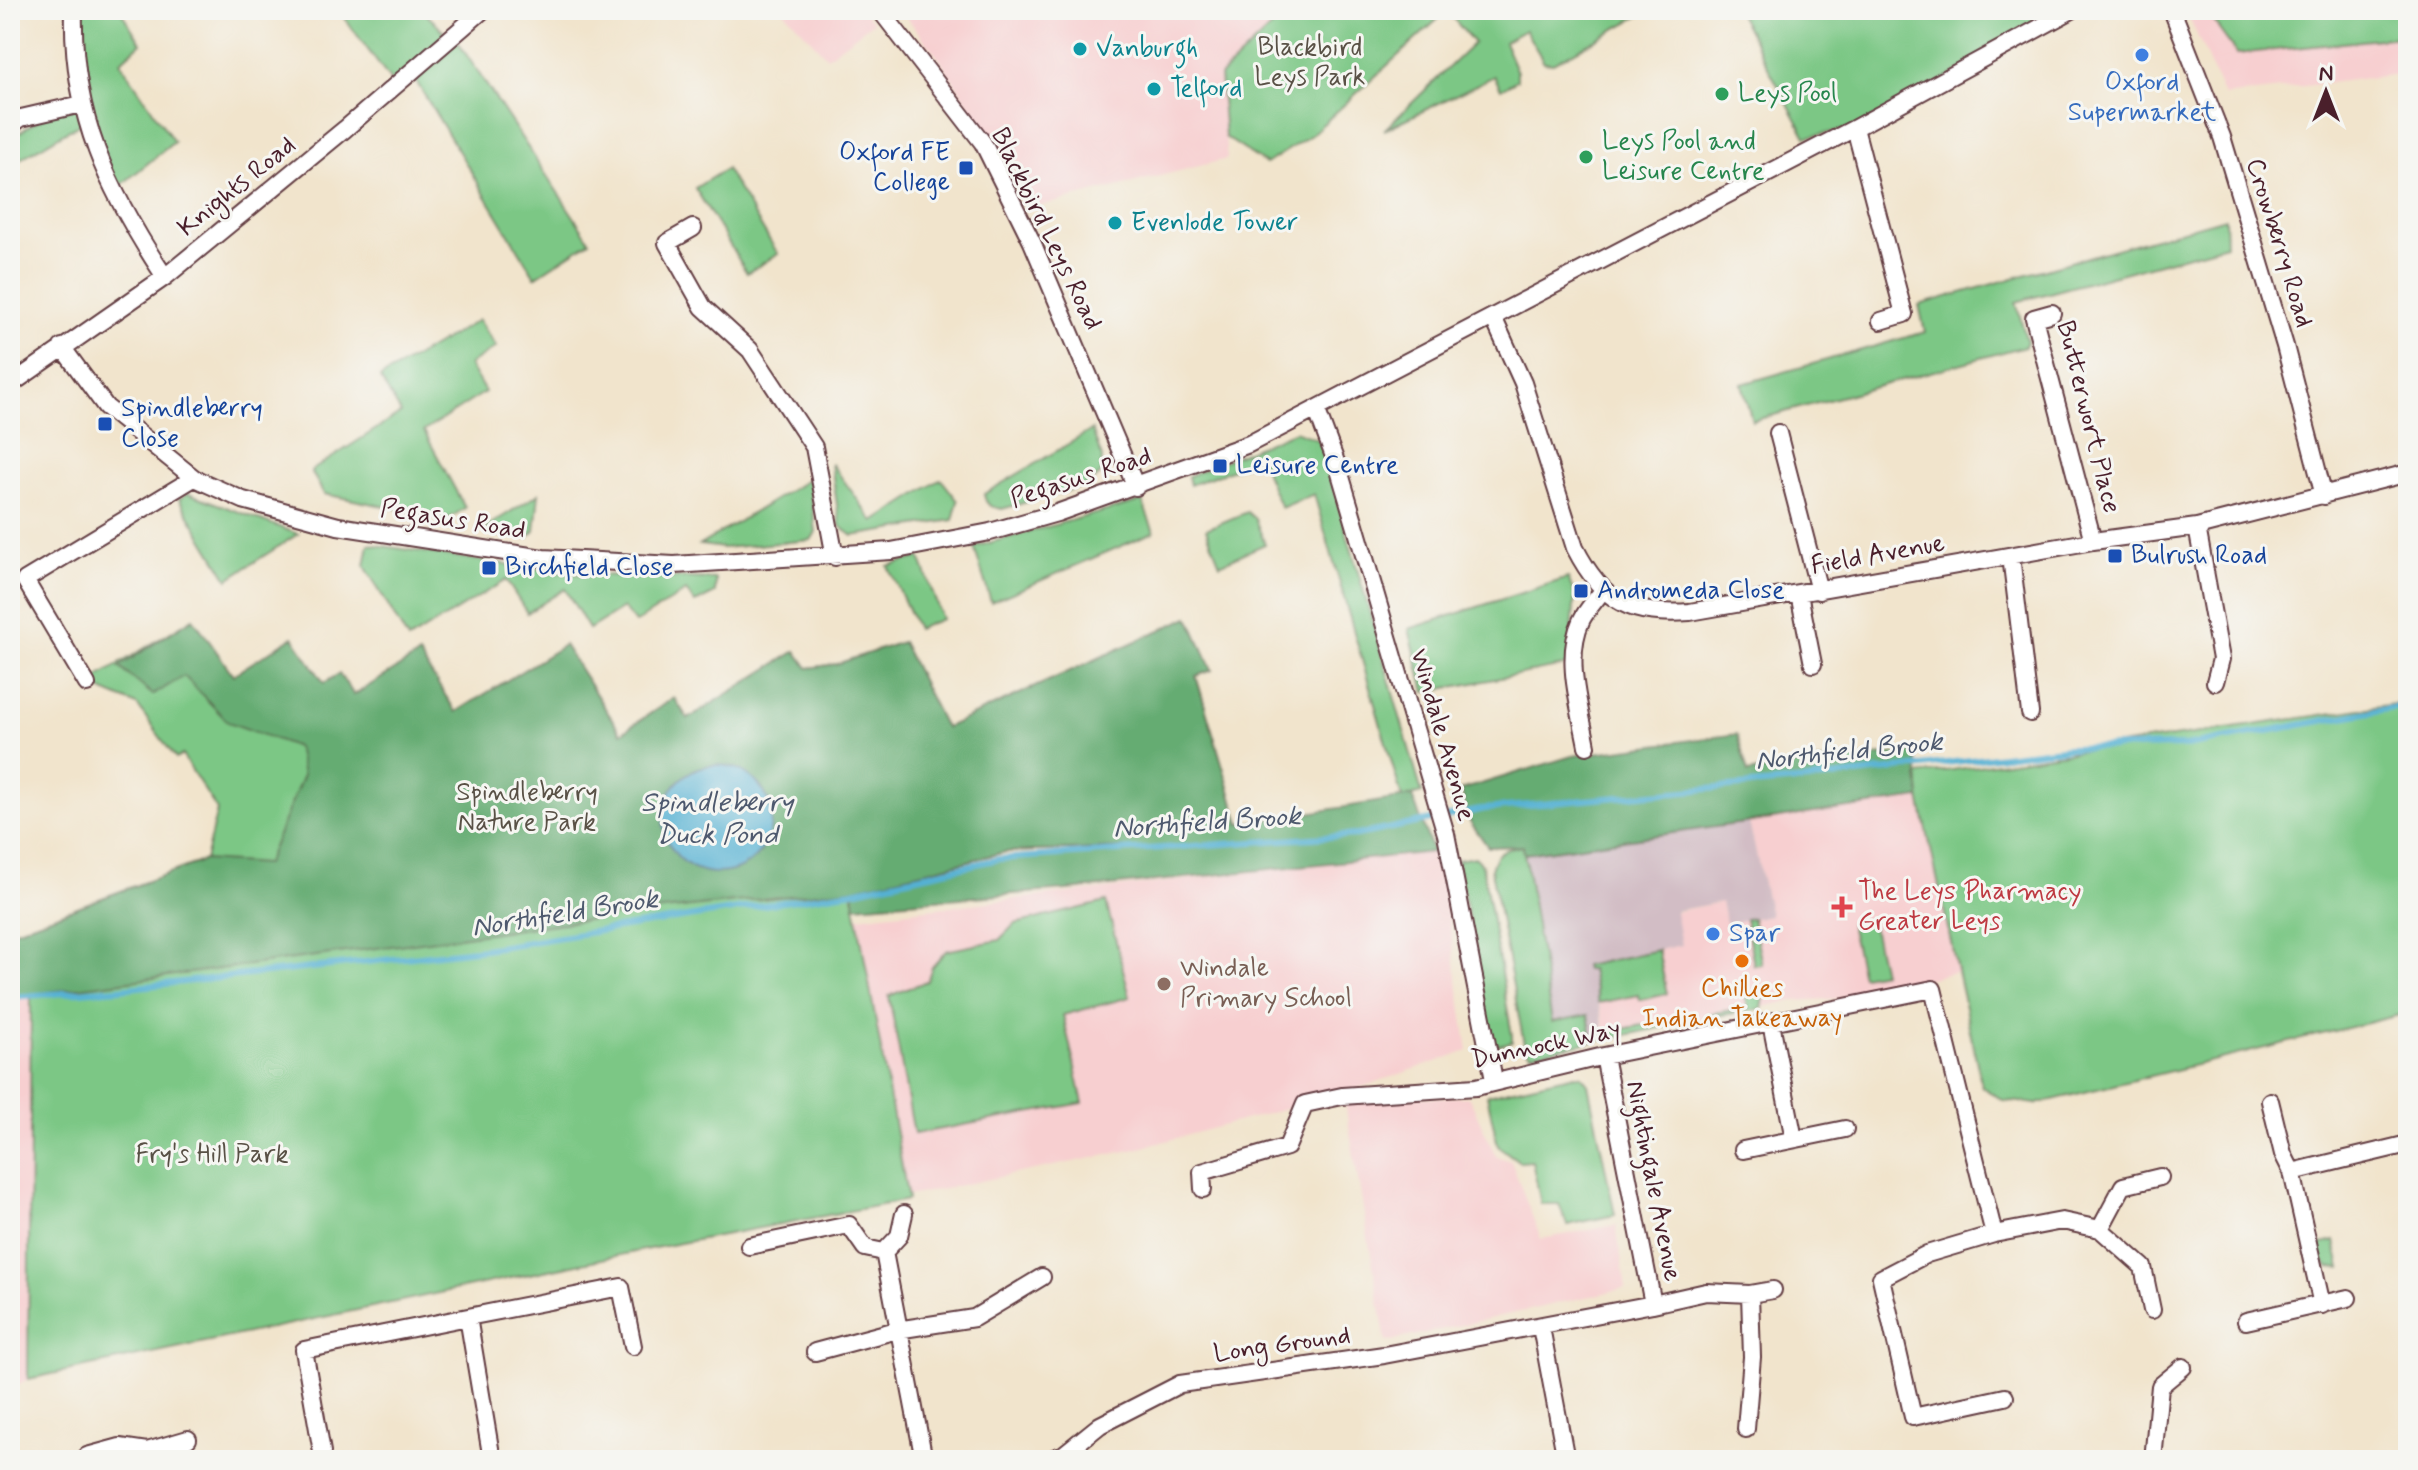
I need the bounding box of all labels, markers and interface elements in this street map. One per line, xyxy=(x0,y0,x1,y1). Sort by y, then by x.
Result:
park label: Blackbird Leys Park xyxy=(1254,31,1366,95)
place label: Vanburgh xyxy=(1096,32,1198,69)
marker: Vanburgh xyxy=(1071,40,1089,58)
marker: Oxford Supermarket xyxy=(2133,46,2151,64)
north arrow xyxy=(2286,52,2366,132)
text: N xyxy=(2319,60,2333,88)
place label: Oxford Supermarket xyxy=(2068,66,2216,130)
place label: Telford xyxy=(1170,72,1242,108)
place label: Leys Pool xyxy=(1738,77,1837,111)
marker: Telford xyxy=(1145,80,1163,98)
marker: Leys Pool xyxy=(1713,85,1731,103)
street label: Blackbird Leys Road xyxy=(982,122,1110,336)
place label: Leys Pool and Leisure Centre xyxy=(1602,125,1765,189)
street label: Knights Road xyxy=(171,129,304,247)
place label: Oxford FE College xyxy=(839,136,950,200)
marker: Leys Pool and Leisure Centre xyxy=(1577,148,1595,166)
street label: Crowberry Road xyxy=(2237,154,2321,332)
marker: Oxford FE College xyxy=(957,159,975,177)
place label: Evenlode Tower xyxy=(1131,206,1298,240)
marker: Evenlode Tower xyxy=(1106,214,1124,232)
street label: Butterwort Place xyxy=(2048,317,2128,517)
place label: Spindleberry Close xyxy=(121,392,263,456)
marker: Spindleberry Close xyxy=(96,415,114,433)
street label: Pegasus Road xyxy=(1006,439,1157,520)
place label: Leisure Centre xyxy=(1236,449,1399,483)
marker: Leisure Centre xyxy=(1211,457,1229,475)
street label: Pegasus Road xyxy=(378,492,528,551)
street label: Field Avenue xyxy=(1808,527,1948,583)
place label: Bulrush Road xyxy=(2131,539,2267,573)
marker: Bulrush Road xyxy=(2106,547,2124,565)
place label: Birchfield Close xyxy=(505,551,673,585)
marker: Birchfield Close xyxy=(480,559,498,577)
place label: Andromeda Close xyxy=(1597,574,1785,608)
marker: Andromeda Close xyxy=(1572,582,1590,600)
street label: Windale Avenue xyxy=(1401,645,1483,825)
water label: Northfield Brook xyxy=(1754,724,1946,780)
park label: Spindleberry Nature Park xyxy=(456,776,598,840)
water label: Spindleberry Duck Pond xyxy=(641,785,795,854)
water label: Northfield Brook xyxy=(1112,798,1304,848)
place label: The Leys Pharmacy Greater Leys xyxy=(1858,875,2081,939)
water label: Northfield Brook xyxy=(469,881,663,947)
marker: The Leys Pharmacy Greater Leys xyxy=(1833,898,1851,916)
place label: Spar xyxy=(1729,917,1781,951)
marker: Spar xyxy=(1704,925,1722,943)
place label: Windale Primary School xyxy=(1180,952,1352,1016)
marker: Chillies Indian Takeaway xyxy=(1733,952,1751,970)
place label: Chillies Indian Takeaway xyxy=(1642,972,1842,1036)
marker: Windale Primary School xyxy=(1155,975,1173,993)
street label: Dunnock Way xyxy=(1468,1013,1624,1077)
street label: Nightingale Avenue xyxy=(1614,1078,1689,1285)
park label: Fry's Hill Park xyxy=(135,1138,289,1172)
street label: Long Ground xyxy=(1211,1319,1353,1373)

